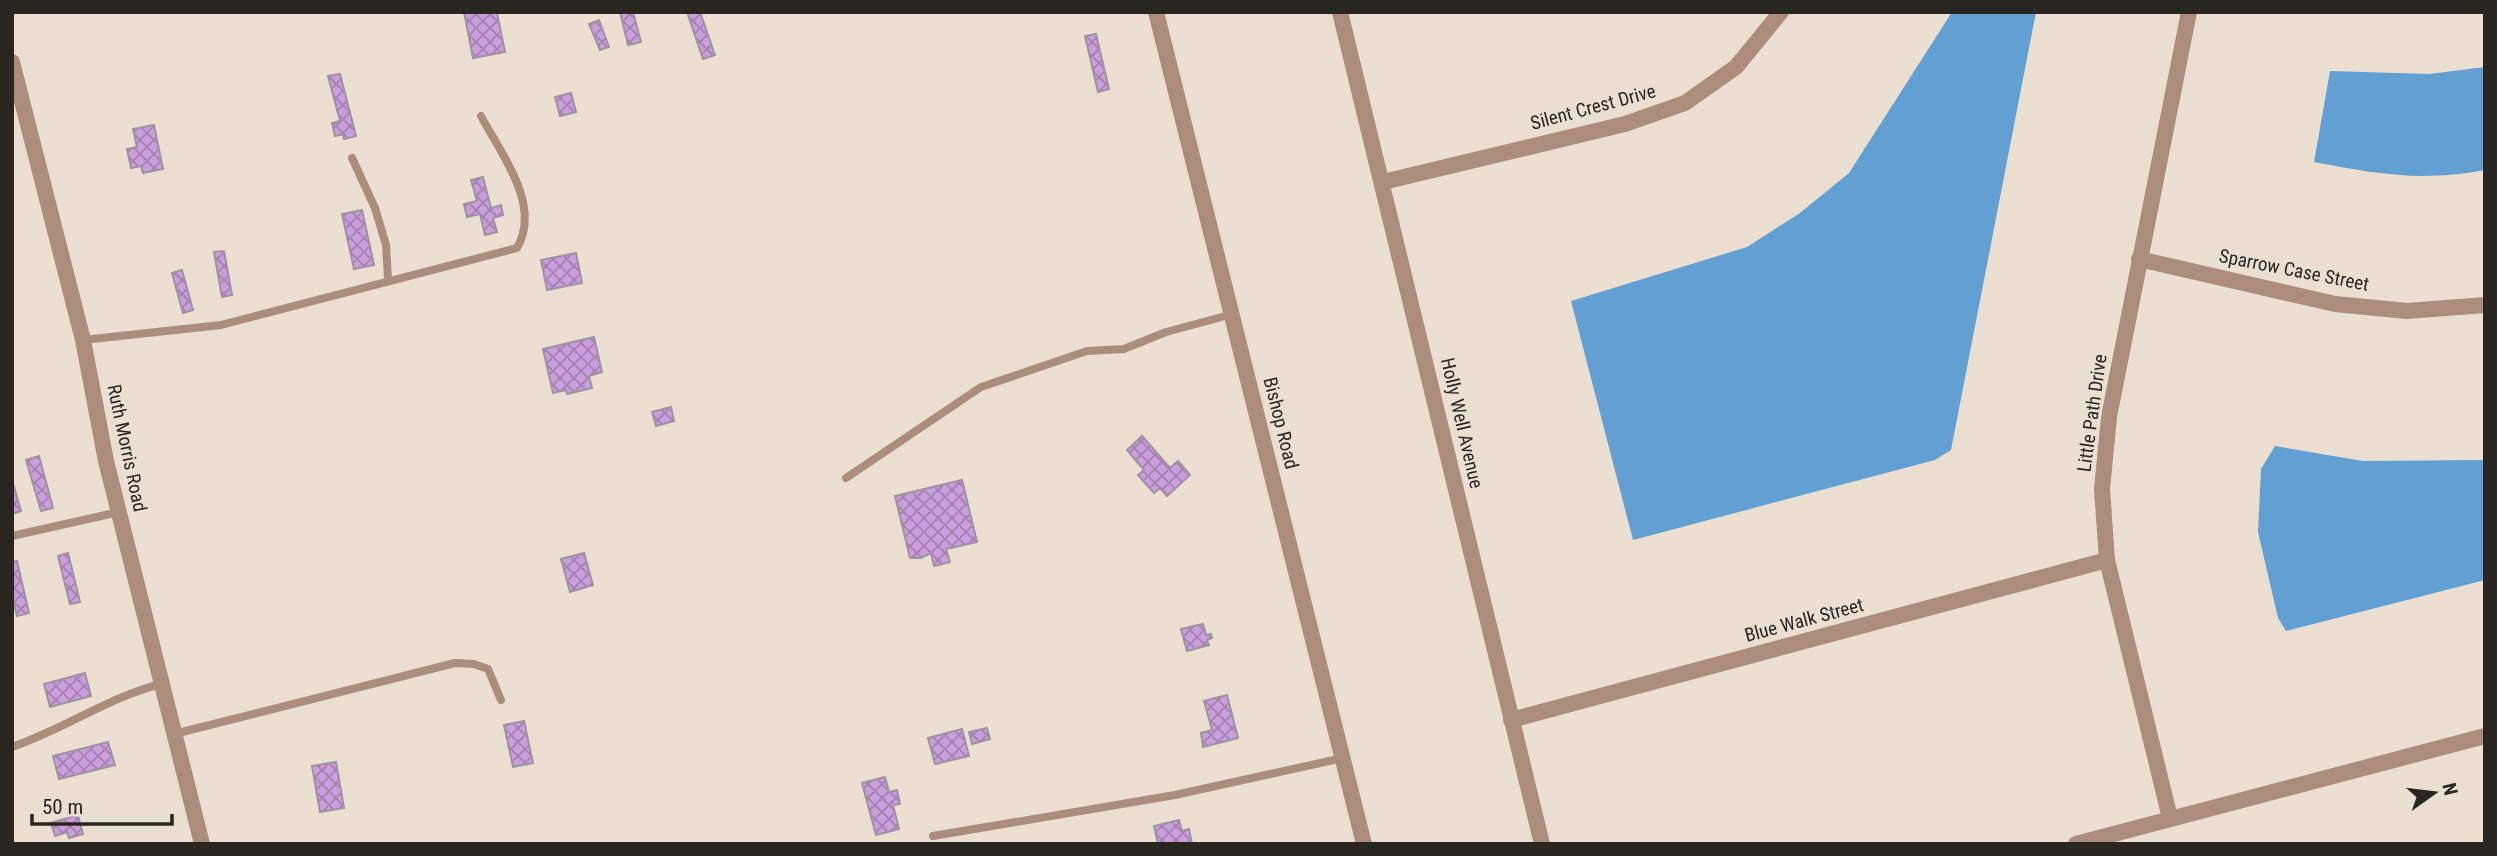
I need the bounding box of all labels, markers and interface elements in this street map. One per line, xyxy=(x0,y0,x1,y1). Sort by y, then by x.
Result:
street label: Silent Crest Drive xyxy=(1528,79,1658,135)
street label: Sparrow Case Street xyxy=(2217,244,2371,296)
street label: Little Path Drive xyxy=(2072,352,2112,473)
street label: Holly Well Avenue xyxy=(1436,356,1488,491)
street label: Bishop Road xyxy=(1258,375,1304,471)
street label: Ruth Morris Road xyxy=(102,382,152,514)
street label: Blue Walk Street xyxy=(1742,593,1866,647)
north arrow xyxy=(2399,758,2469,828)
text: N xyxy=(2437,781,2463,797)
scale bar xyxy=(32,782,172,826)
text: 50 m xyxy=(42,795,83,819)

